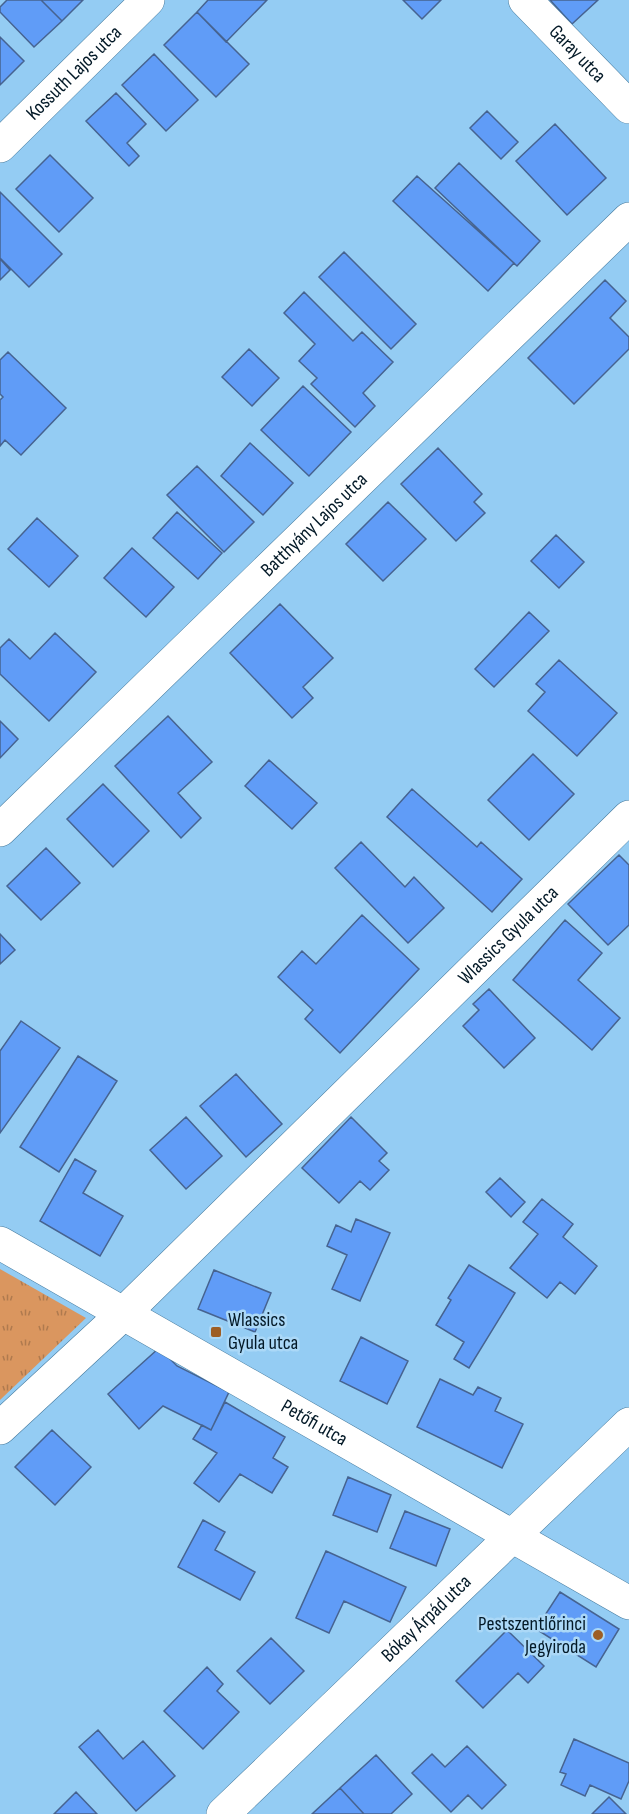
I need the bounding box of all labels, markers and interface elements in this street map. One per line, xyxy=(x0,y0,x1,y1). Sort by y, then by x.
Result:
street label: Garay utca xyxy=(544,20,611,88)
street label: Kossuth Lajos utca xyxy=(21,21,127,125)
street label: Batthyány Lajos utca xyxy=(256,468,372,582)
street label: Wlassics Gyula utca xyxy=(453,881,564,990)
place label: Wlassics Gyula utca xyxy=(228,1308,298,1355)
marker: Wlassics Gyula utca xyxy=(209,1325,223,1339)
street label: Petőfi utca xyxy=(277,1394,352,1451)
street label: Bókay Árpád utca xyxy=(376,1570,476,1667)
place label: Pestszentlőrinci Jegyiroda xyxy=(478,1612,586,1659)
marker: Pestszentlőrinci Jegyiroda xyxy=(591,1628,605,1642)

